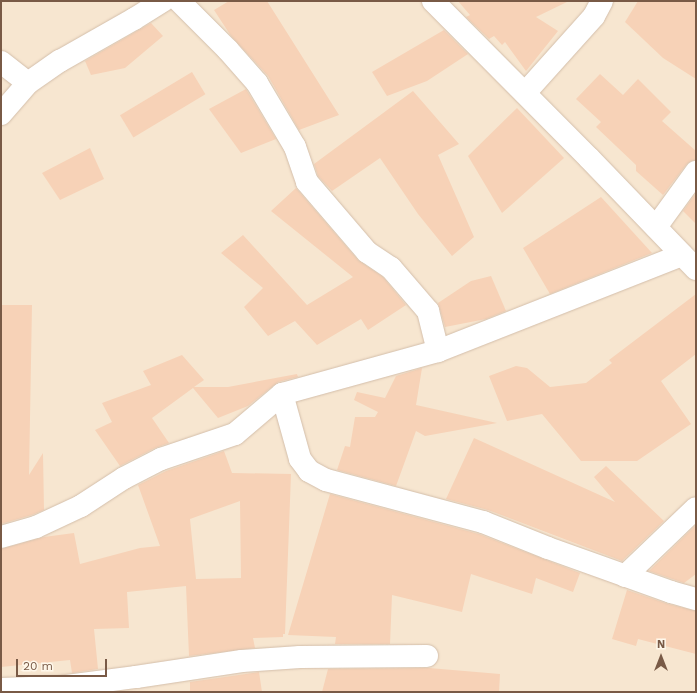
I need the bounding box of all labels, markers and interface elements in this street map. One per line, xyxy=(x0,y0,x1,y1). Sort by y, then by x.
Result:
north arrow xyxy=(641,637,681,677)
text: N xyxy=(657,638,665,651)
scale bar xyxy=(18,651,109,677)
text: 20 m xyxy=(23,659,53,673)

